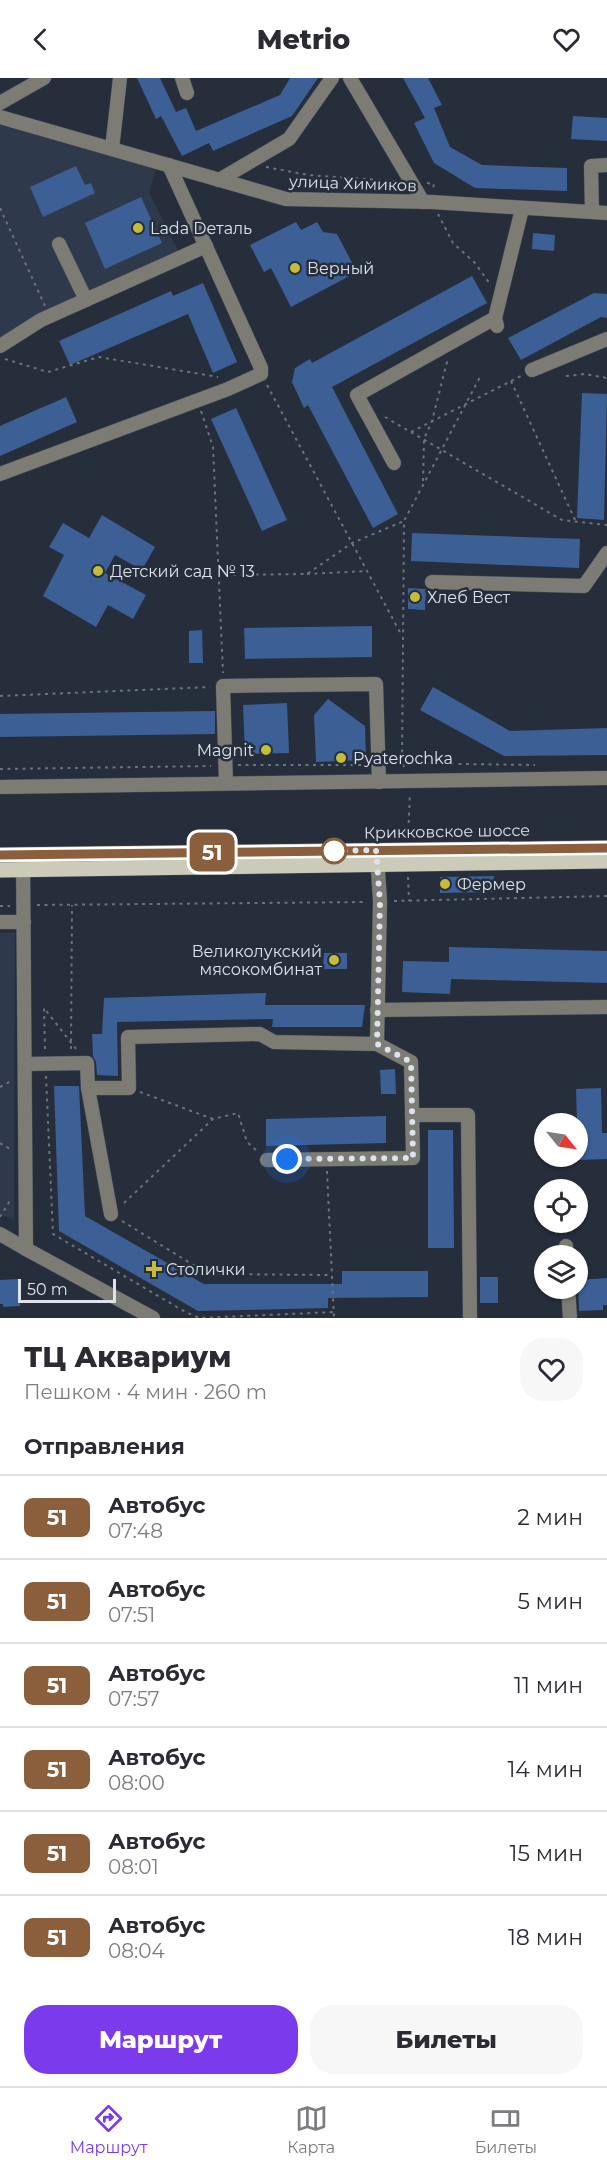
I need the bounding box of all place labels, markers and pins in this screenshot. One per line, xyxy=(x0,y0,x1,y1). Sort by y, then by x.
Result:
place label: Lada Dеталь xyxy=(150,219,252,238)
marker: Lada Dеталь xyxy=(131,221,145,235)
place label: Верный xyxy=(307,259,374,278)
marker: Верный xyxy=(288,261,302,275)
place label: Детский сад № 13 xyxy=(110,562,255,581)
marker: Детский сад № 13 xyxy=(91,564,105,578)
place label: Хлеб Вест xyxy=(427,588,511,607)
marker: Хлеб Вест xyxy=(408,590,422,604)
place label: Magnit xyxy=(197,741,254,760)
marker: Magnit xyxy=(259,743,273,757)
place label: Pyaterochka xyxy=(353,749,453,768)
marker: Pyaterochka xyxy=(334,751,348,765)
unlabelled marker xyxy=(321,838,347,864)
place label: Фермер xyxy=(457,875,526,894)
marker: Фермер xyxy=(438,877,452,891)
place label: Великолукский мясокомбинат xyxy=(192,942,322,979)
marker: Великолукский мясокомбинат xyxy=(327,953,341,967)
place label: Столички xyxy=(166,1260,246,1279)
marker: Столички xyxy=(147,1262,161,1276)

